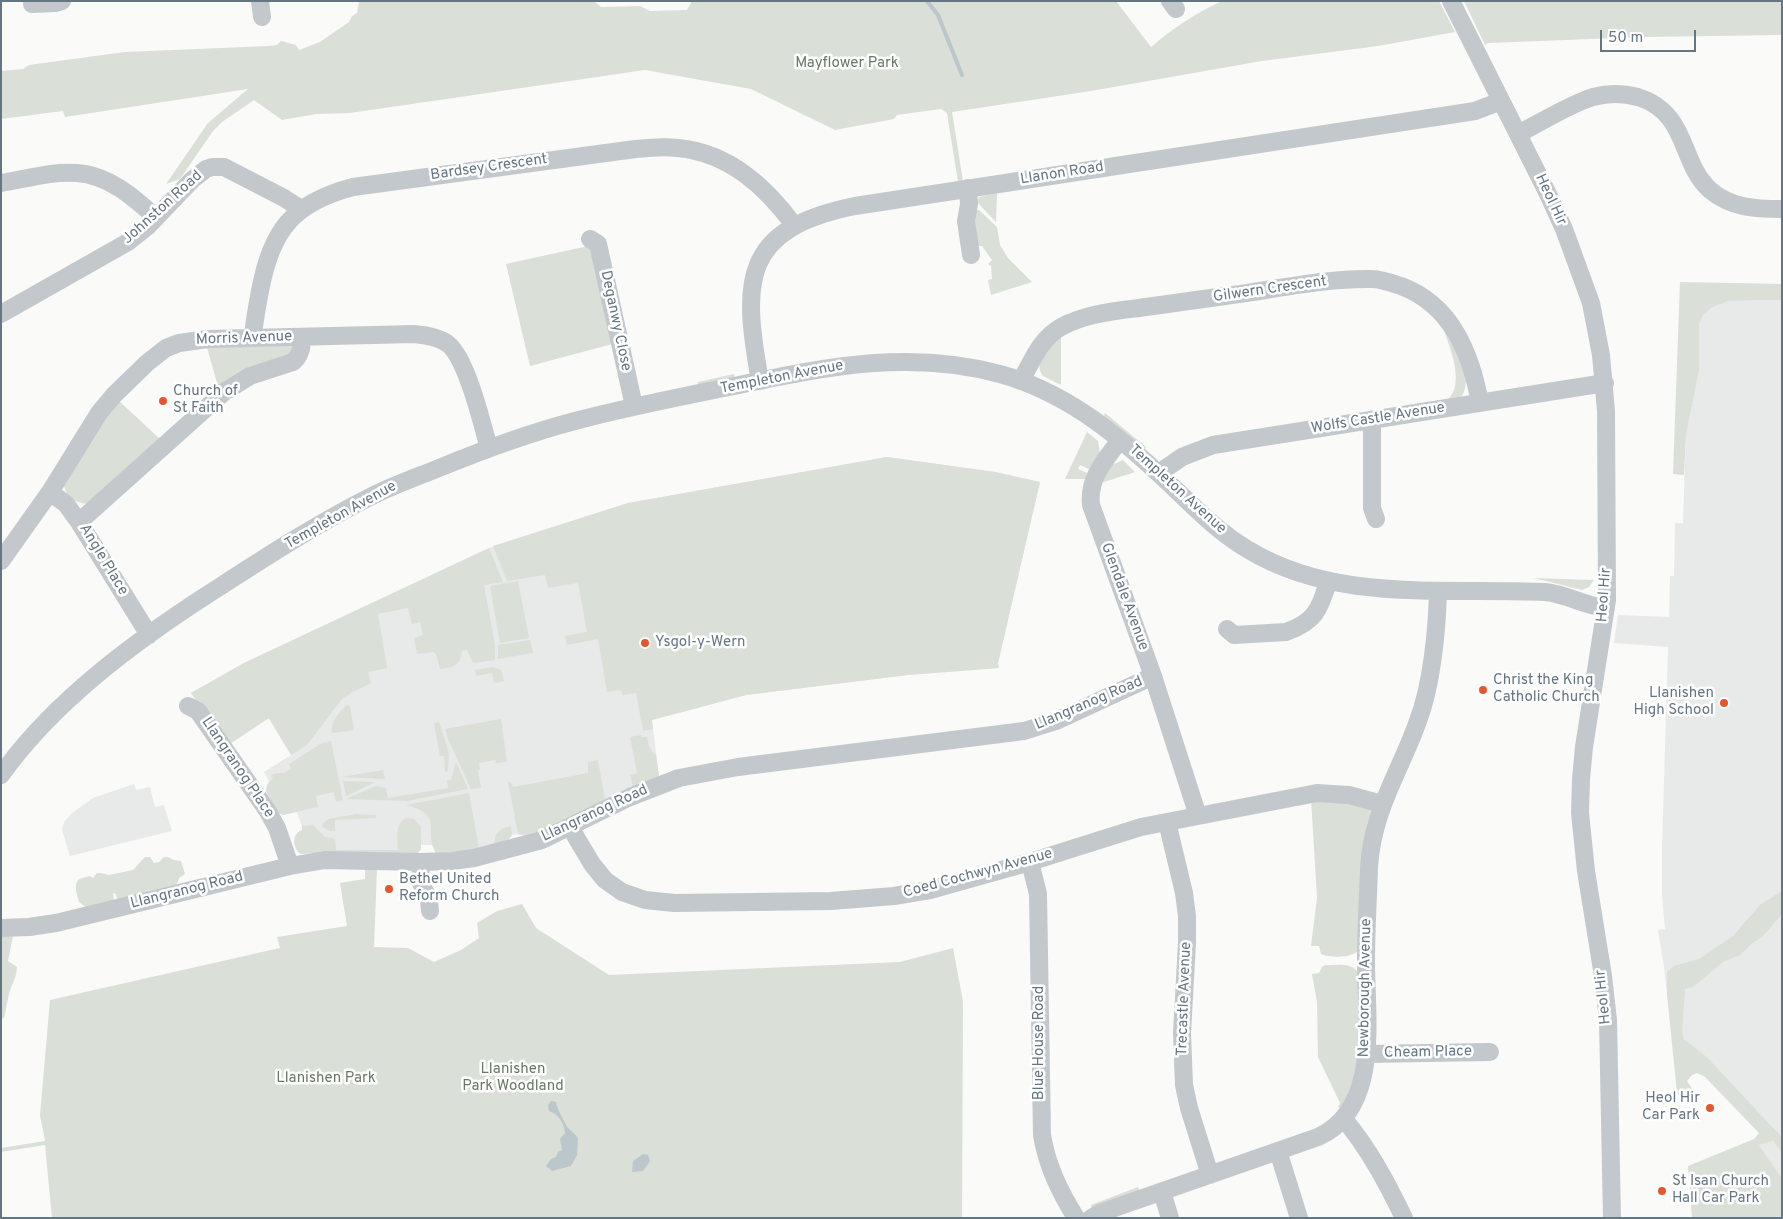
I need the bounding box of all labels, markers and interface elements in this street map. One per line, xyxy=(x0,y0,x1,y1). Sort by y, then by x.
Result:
scale bar xyxy=(1603,20,1699,52)
text: 50 m xyxy=(1608,29,1643,48)
park label: Mayflower Park xyxy=(795,55,899,73)
street label: Bardsey Crescent xyxy=(429,151,549,185)
street label: Llanon Road xyxy=(1019,159,1105,189)
street label: Johnston Road xyxy=(119,168,207,248)
street label: Heol Hir xyxy=(1530,171,1570,229)
street label: Deganwy Close xyxy=(596,269,634,373)
street label: Gilwern Crescent xyxy=(1212,273,1328,307)
street label: Morris Avenue xyxy=(196,328,292,350)
street label: Templeton Avenue xyxy=(719,357,845,399)
place label: Church of St Faith xyxy=(173,383,238,418)
marker: Church of St Faith xyxy=(157,395,169,407)
street label: Wolfs Castle Avenue xyxy=(1310,400,1446,438)
street label: Templeton Avenue xyxy=(1125,442,1229,538)
street label: Templeton Avenue xyxy=(282,478,400,554)
street label: Angle Place xyxy=(75,521,131,599)
street label: Glendale Avenue xyxy=(1096,541,1152,653)
street label: Heol Hir xyxy=(1594,567,1616,623)
place label: Ysgol-y-Wern xyxy=(655,634,746,652)
marker: Ysgol-y-Wern xyxy=(639,637,651,649)
place label: Christ the King Catholic Church xyxy=(1493,672,1600,707)
street label: Llangranog Road xyxy=(1032,673,1146,735)
marker: Christ the King Catholic Church xyxy=(1477,684,1489,696)
place label: Llanishen High School xyxy=(1633,685,1714,720)
marker: Llanishen High School xyxy=(1718,697,1730,709)
street label: Llangranog Place xyxy=(197,714,277,822)
street label: Llangranog Road xyxy=(539,781,651,847)
street label: Coed Cochwyn Avenue xyxy=(901,845,1055,903)
street label: Llangranog Road xyxy=(129,868,245,914)
place label: Bethel United Reform Church xyxy=(399,871,499,906)
marker: Bethel United Reform Church xyxy=(383,883,395,895)
street label: Newborough Avenue xyxy=(1356,918,1376,1058)
street label: Trecastle Avenue xyxy=(1174,942,1196,1056)
street label: Heol Hir xyxy=(1592,969,1616,1025)
street label: Blue House Road xyxy=(1031,986,1049,1100)
street label: Cheam Place xyxy=(1384,1043,1472,1063)
park label: Llanishen Park Woodland xyxy=(462,1061,564,1096)
park label: Llanishen Park xyxy=(276,1070,376,1088)
place label: Heol Hir Car Park xyxy=(1642,1090,1700,1125)
marker: Heol Hir Car Park xyxy=(1704,1102,1716,1114)
place label: St Isan Church Hall Car Park xyxy=(1672,1173,1769,1208)
marker: St Isan Church Hall Car Park xyxy=(1656,1185,1668,1197)

